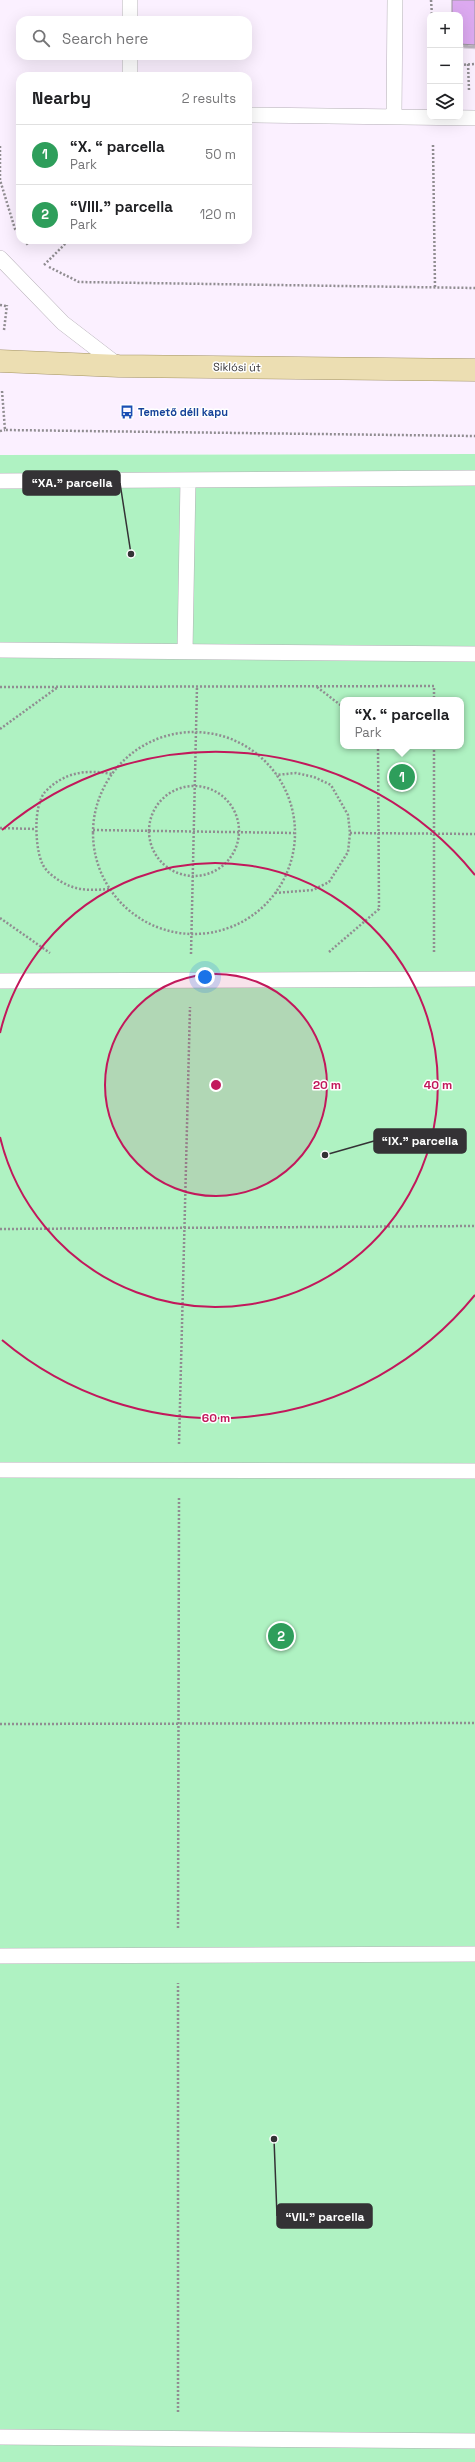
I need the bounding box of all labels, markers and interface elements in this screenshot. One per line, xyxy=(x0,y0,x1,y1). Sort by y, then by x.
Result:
map controls xyxy=(427,12,463,120)
button: + xyxy=(427,12,463,48)
search box xyxy=(16,16,252,60)
icon: search xyxy=(30,27,52,49)
text: Search here xyxy=(62,29,148,48)
button: − xyxy=(427,48,463,84)
button: layers xyxy=(427,84,463,120)
text: Nearby xyxy=(32,87,91,109)
text: 2 results xyxy=(182,90,236,107)
text: “X. “ parcella xyxy=(70,137,165,156)
text: 1 xyxy=(42,146,48,163)
text: 50 m xyxy=(205,146,236,163)
text: Park xyxy=(70,156,97,173)
text: “VIII.” parcella xyxy=(70,197,173,216)
text: 2 xyxy=(41,206,49,223)
text: 120 m xyxy=(200,206,236,223)
text: Park xyxy=(70,216,97,233)
street label: Siklósi út xyxy=(213,360,261,374)
bus stop icon: Temető déli kapu xyxy=(119,404,135,420)
place label: Temető déli kapu xyxy=(138,405,228,419)
callout: “XA.” parcella xyxy=(23,471,120,495)
text: “XA.” parcella xyxy=(32,475,112,491)
popup xyxy=(340,697,464,749)
text: “X. “ parcella xyxy=(355,705,449,724)
text: Park xyxy=(355,724,382,741)
pin: 1 xyxy=(389,762,415,792)
your location xyxy=(195,967,215,987)
text: 20 m xyxy=(313,1077,341,1093)
text: 40 m xyxy=(424,1077,452,1093)
centre of rings xyxy=(209,1078,223,1092)
callout: “IX.” parcella xyxy=(374,1129,466,1153)
text: “IX.” parcella xyxy=(382,1133,458,1149)
text: 60 m xyxy=(202,1410,230,1426)
pin: 2 xyxy=(268,1621,294,1651)
callout: “VII.” parcella xyxy=(277,2204,372,2228)
text: “VII.” parcella xyxy=(285,2209,365,2225)

